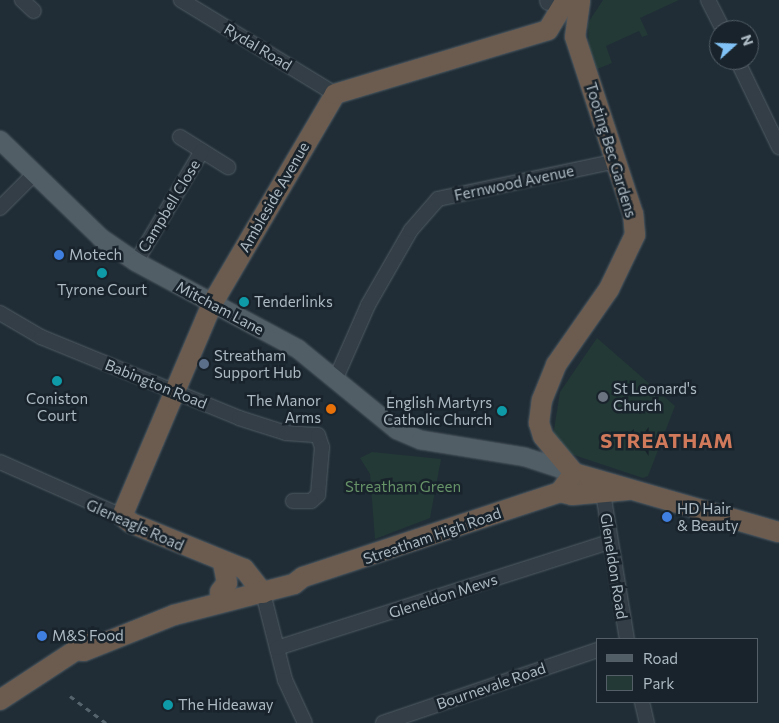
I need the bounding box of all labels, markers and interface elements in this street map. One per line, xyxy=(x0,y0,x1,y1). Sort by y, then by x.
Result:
street label: Rydal Road xyxy=(221,20,295,74)
north arrow xyxy=(709,20,759,70)
text: N xyxy=(738,32,757,48)
street label: Tooting Bec Gardens xyxy=(582,80,640,220)
street label: Ambleside Avenue xyxy=(235,139,313,255)
street label: Campbell Close xyxy=(134,156,204,256)
street label: Fernwood Avenue xyxy=(453,162,575,204)
place label: Motech xyxy=(69,246,122,264)
marker: Motech xyxy=(53,249,65,261)
marker: Tyrone Court xyxy=(96,267,108,279)
street label: Mitcham Lane xyxy=(173,277,267,339)
place label: Tyrone Court xyxy=(57,281,147,299)
place label: Tenderlinks xyxy=(254,293,333,311)
marker: Tenderlinks xyxy=(238,296,250,308)
place label: Streatham Support Hub xyxy=(214,346,301,381)
street label: Babington Road xyxy=(102,355,210,413)
marker: Streatham Support Hub xyxy=(198,358,210,370)
marker: Coniston Court xyxy=(51,375,63,387)
place label: St Leonard's Church xyxy=(613,379,697,414)
place label: Coniston Court xyxy=(26,389,88,424)
place label: The Manor Arms xyxy=(246,391,321,426)
marker: St Leonard's Church xyxy=(597,391,609,403)
place label: English Martyrs Catholic Church xyxy=(383,393,492,428)
marker: The Manor Arms xyxy=(325,403,337,415)
marker: English Martyrs Catholic Church xyxy=(496,405,508,417)
district label: STREATHAM xyxy=(599,428,735,452)
park label: Streatham Green xyxy=(345,478,461,496)
street label: Gleneagle Road xyxy=(83,495,187,555)
place label: HD Hair & Beauty xyxy=(677,499,739,534)
street label: Streatham High Road xyxy=(361,504,503,568)
marker: HD Hair & Beauty xyxy=(661,511,673,523)
street label: Gleneldon Road xyxy=(597,512,631,620)
street label: Gleneldon Mews xyxy=(387,570,499,622)
place label: M&S Food xyxy=(52,627,124,645)
marker: M&S Food xyxy=(36,630,48,642)
legend xyxy=(596,638,759,703)
text: Road xyxy=(643,649,678,667)
street label: Bournevale Road xyxy=(434,659,548,713)
text: Park xyxy=(643,674,674,692)
place label: The Hideaway xyxy=(178,696,274,714)
marker: The Hideaway xyxy=(162,699,174,711)

